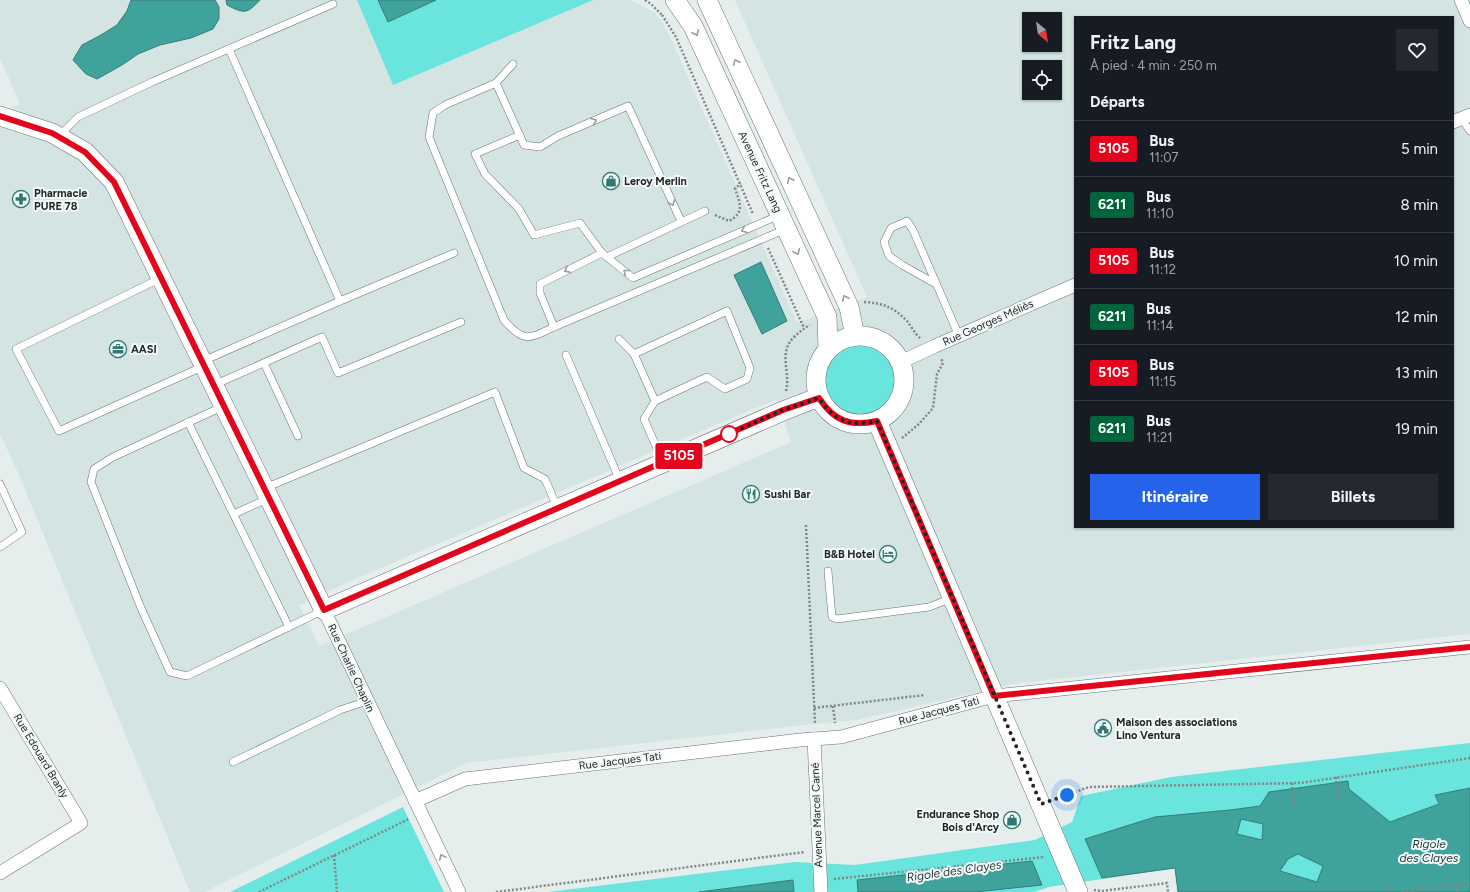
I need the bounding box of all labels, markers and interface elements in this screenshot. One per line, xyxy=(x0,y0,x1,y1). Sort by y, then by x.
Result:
north arrow xyxy=(1022,12,1062,52)
map controls xyxy=(1022,12,1062,100)
one-way arrow xyxy=(691,28,699,36)
button: heart xyxy=(1396,29,1438,71)
text: Fritz Lang xyxy=(1090,31,1176,54)
text: À pied · 4 min · 250 m xyxy=(1090,58,1217,73)
one-way arrow xyxy=(733,59,741,67)
button: locate xyxy=(1022,60,1062,100)
text: Départs xyxy=(1090,93,1145,111)
one-way arrow xyxy=(589,118,597,126)
street label: Avenue Fritz Lang xyxy=(735,129,785,215)
text: Bus xyxy=(1149,132,1174,150)
text: 5105 xyxy=(1098,140,1129,157)
text: 5 min xyxy=(1401,140,1438,158)
text: 11:07 xyxy=(1149,150,1179,165)
shop icon: Leroy Merlin xyxy=(601,171,621,191)
place label: Leroy Merlin xyxy=(624,175,687,188)
one-way arrow xyxy=(787,177,795,184)
place label: Pharmacie PURE 78 xyxy=(34,187,87,213)
text: Bus xyxy=(1146,188,1171,206)
pharmacy icon: Pharmacie PURE 78 xyxy=(11,189,31,209)
text: 6211 xyxy=(1098,196,1126,213)
text: 8 min xyxy=(1400,196,1438,214)
one-way arrow xyxy=(667,199,675,206)
text: 11:10 xyxy=(1146,206,1174,221)
one-way arrow xyxy=(741,225,749,233)
text: Bus xyxy=(1149,244,1174,262)
one-way arrow xyxy=(792,248,800,256)
text: 5105 xyxy=(1098,252,1129,269)
text: 10 min xyxy=(1394,252,1438,270)
text: 11:12 xyxy=(1149,262,1176,277)
one-way arrow xyxy=(564,265,571,273)
one-way arrow xyxy=(624,270,631,277)
one-way arrow xyxy=(842,295,850,303)
street label: Rue Georges Méliès xyxy=(941,297,1035,349)
text: Bus xyxy=(1146,300,1171,318)
text: 6211 xyxy=(1098,308,1126,325)
text: 12 min xyxy=(1395,308,1438,326)
text: 11:14 xyxy=(1146,318,1174,333)
office icon: AASI xyxy=(108,339,128,359)
place label: AASI xyxy=(131,343,157,356)
text: Bus xyxy=(1149,356,1174,374)
text: 5105 xyxy=(1098,364,1129,381)
text: 13 min xyxy=(1395,364,1438,382)
text: 11:15 xyxy=(1149,374,1176,389)
text: Bus xyxy=(1146,412,1171,430)
text: 6211 xyxy=(1098,420,1126,437)
text: 19 min xyxy=(1395,420,1438,438)
unlabelled marker xyxy=(720,425,738,443)
text: 11:21 xyxy=(1146,430,1173,445)
line badge: 5105 xyxy=(651,443,707,469)
text: 5105 xyxy=(663,447,695,464)
button: Itinéraire xyxy=(1090,474,1260,520)
button: Billets xyxy=(1268,474,1438,520)
restaurant icon: Sushi Bar xyxy=(741,484,761,504)
place label: Sushi Bar xyxy=(764,488,811,501)
hotel icon: B&B Hotel xyxy=(878,544,898,564)
place label: B&B Hotel xyxy=(824,548,875,561)
street label: Rue Charlie Chaplin xyxy=(325,622,377,714)
street label: Rue Jacques Tati xyxy=(897,694,981,728)
street label: Rue Edouard Branly xyxy=(11,711,71,801)
place label: Maison des associations Lino Ventura xyxy=(1116,716,1237,742)
public building icon: Maison des associations Lino Ventura xyxy=(1093,718,1113,738)
street label: Rue Jacques Tati xyxy=(578,749,662,773)
street label: Avenue Marcel Carné xyxy=(809,762,825,868)
your location xyxy=(1057,785,1077,805)
place label: Endurance Shop Bois d'Arcy xyxy=(917,808,1000,834)
shop icon: Endurance Shop Bois d'Arcy xyxy=(1002,810,1022,830)
water label: Rigole des Clayes xyxy=(1400,837,1459,865)
one-way arrow xyxy=(439,854,447,861)
water label: Rigole des Clayes xyxy=(906,857,1003,885)

